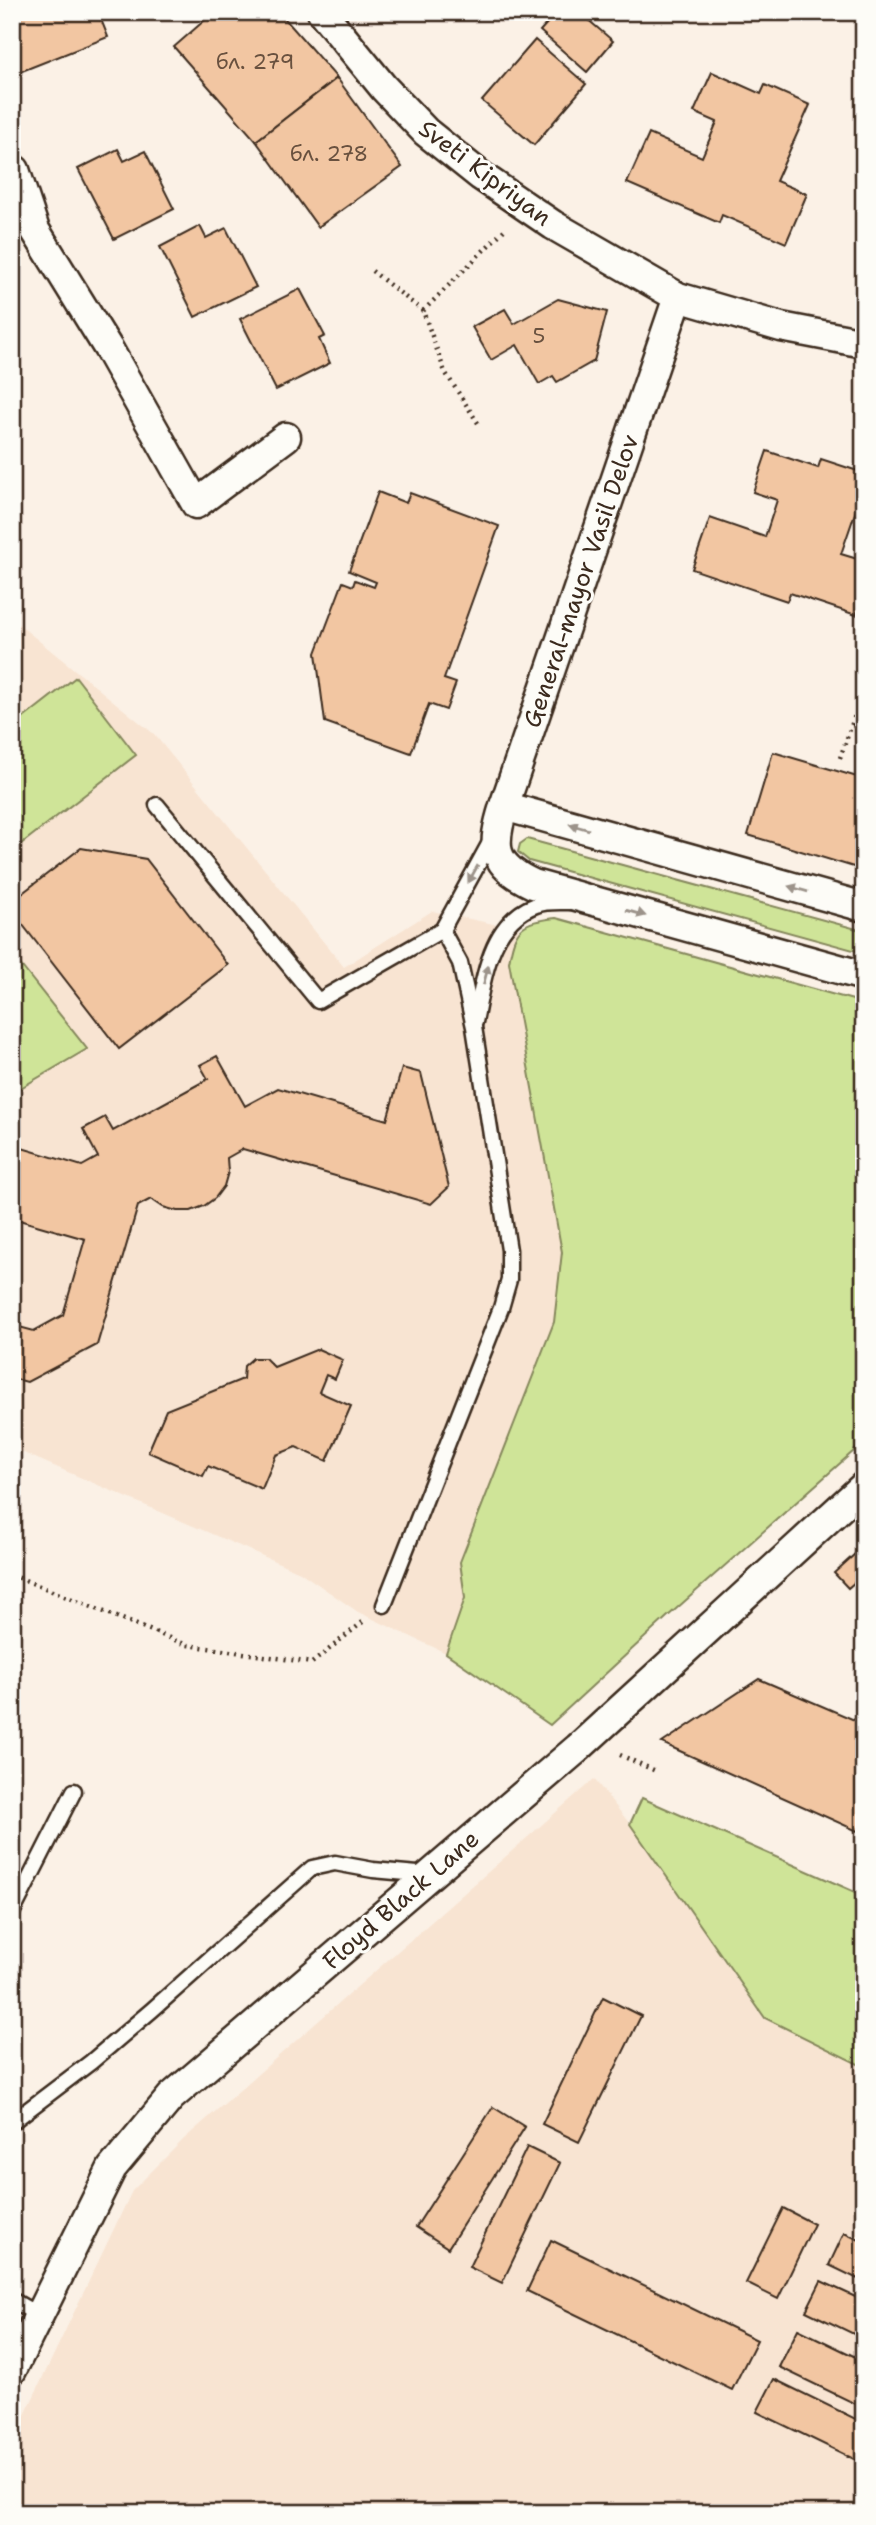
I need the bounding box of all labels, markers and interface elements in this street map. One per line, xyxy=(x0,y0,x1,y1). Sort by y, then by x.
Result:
house number: бл. 279 xyxy=(216,48,294,76)
street label: Sveti Kipriyan xyxy=(412,113,558,233)
house number: бл. 278 xyxy=(290,140,368,168)
house number: 5 xyxy=(533,322,545,350)
street label: General-mayor Vasil Delov xyxy=(516,430,646,732)
one-way arrow xyxy=(568,822,589,832)
one-way arrow xyxy=(468,864,480,884)
one-way arrow xyxy=(787,883,808,893)
one-way arrow xyxy=(625,908,647,919)
one-way arrow xyxy=(481,964,492,986)
street label: Floyd Black Lane xyxy=(316,1823,486,1977)

